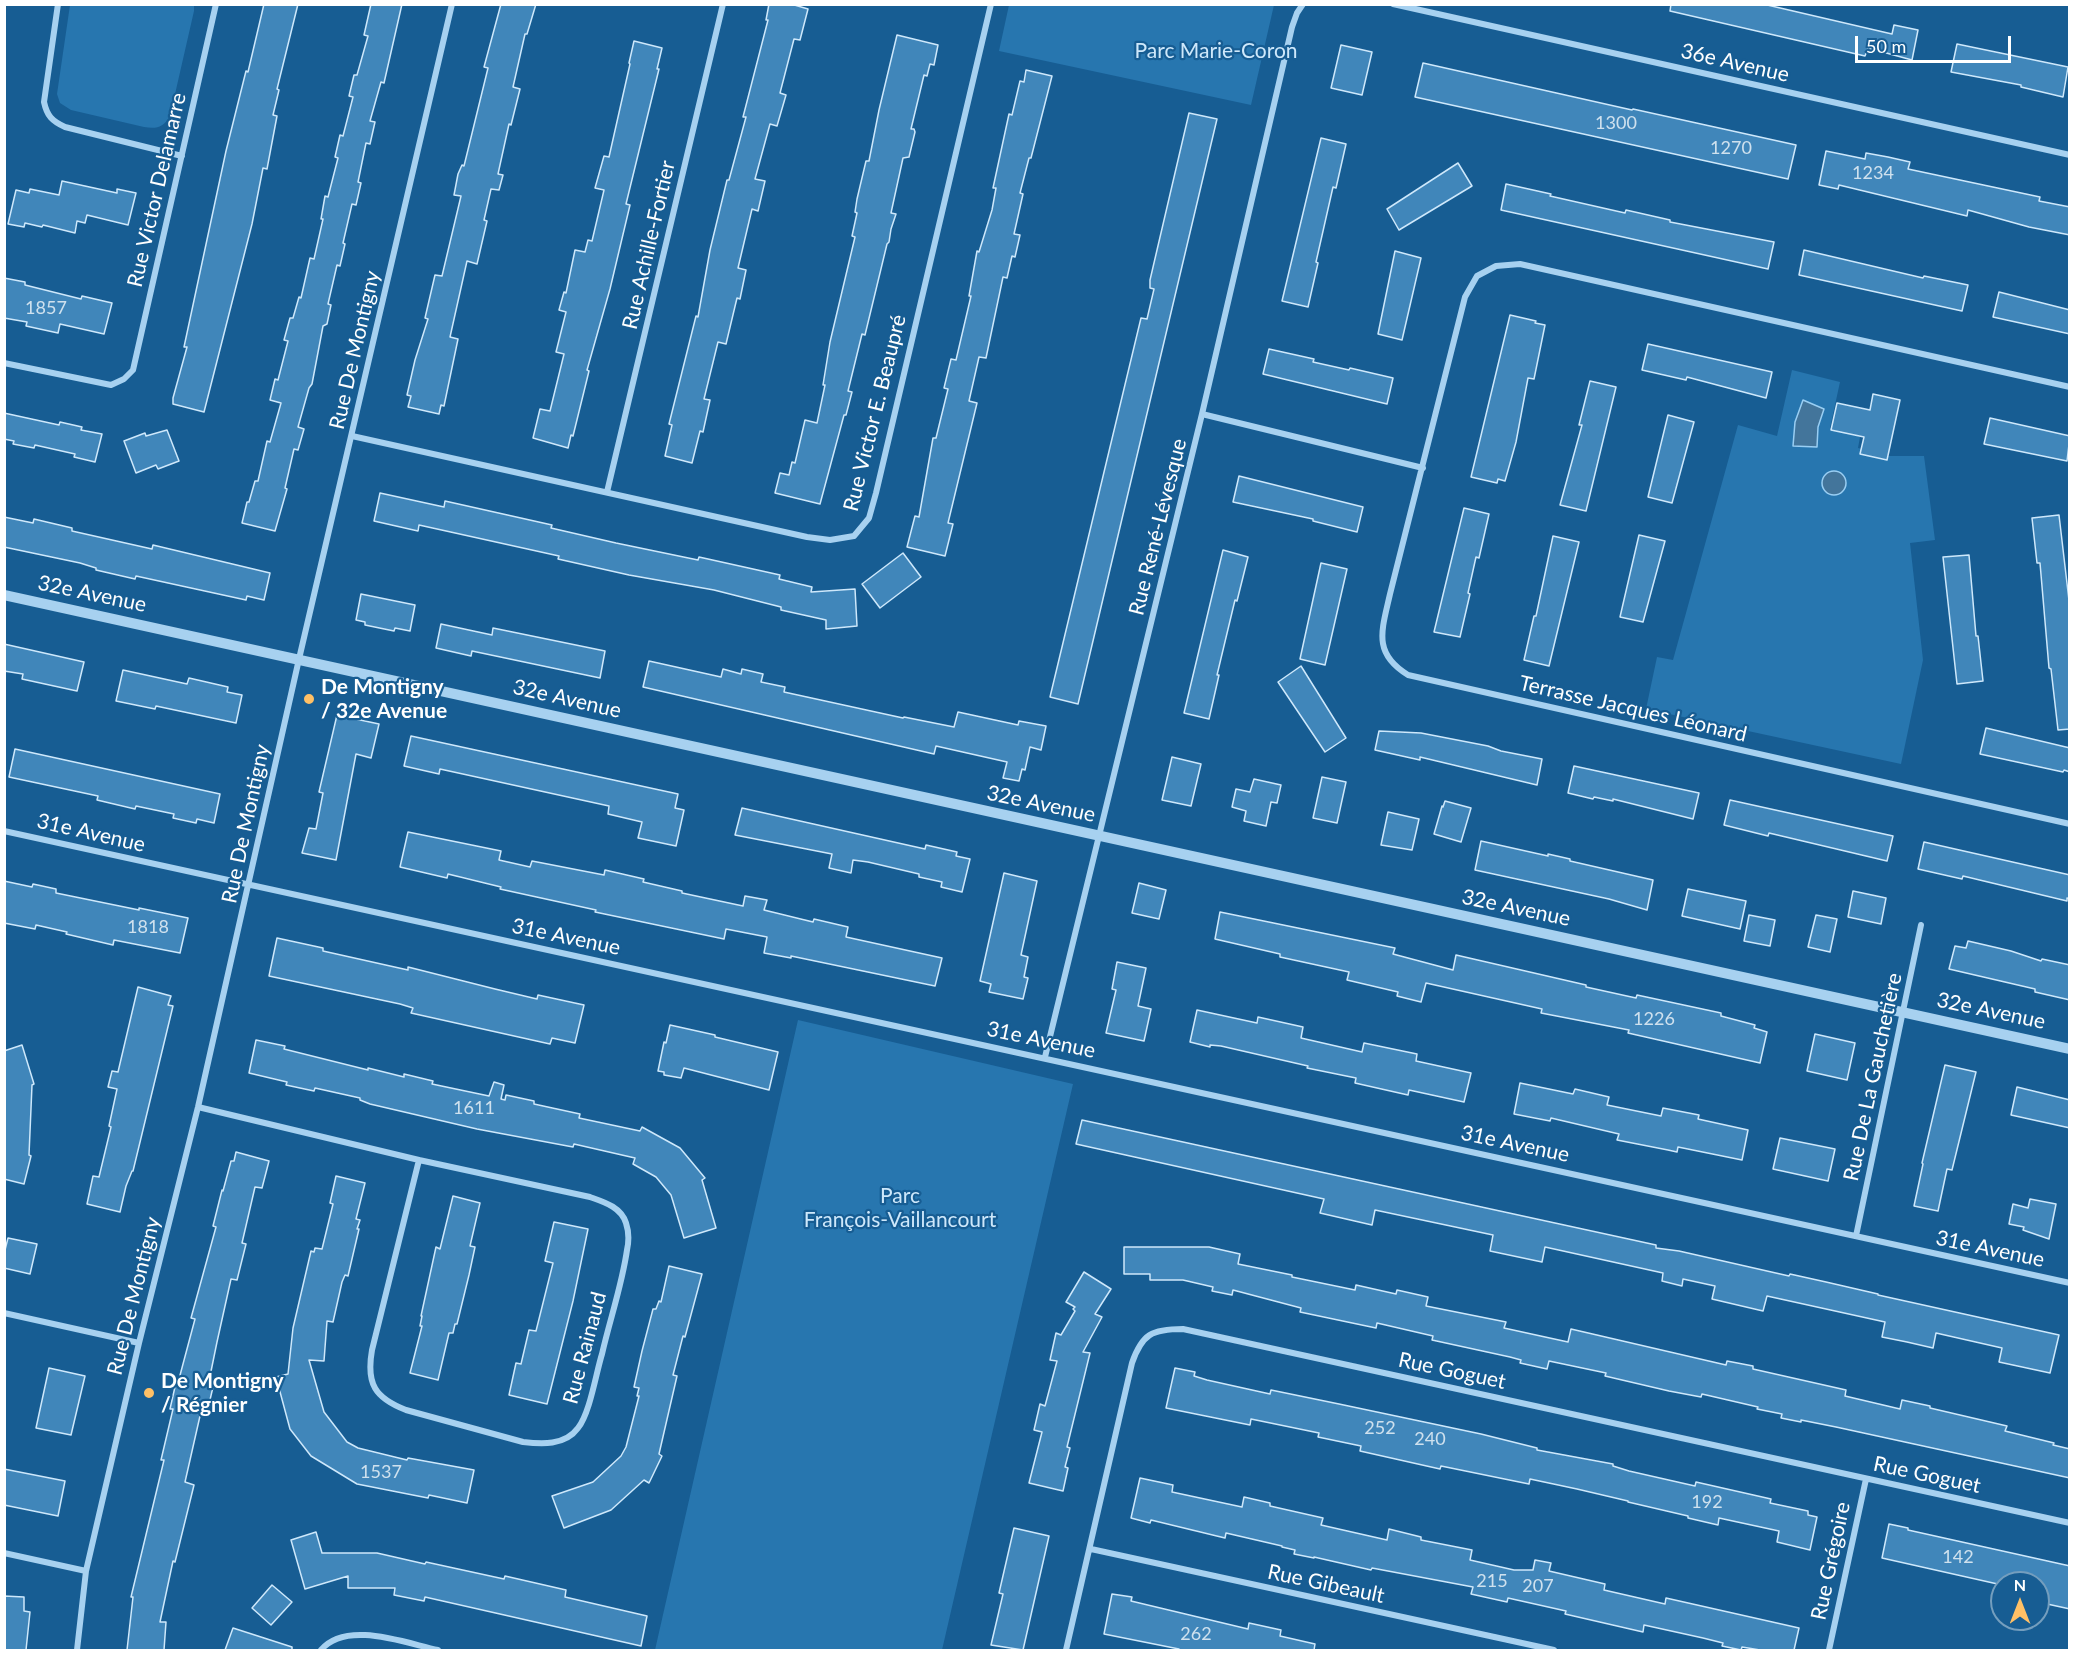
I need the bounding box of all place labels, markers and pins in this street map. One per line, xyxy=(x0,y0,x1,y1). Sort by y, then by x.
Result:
place label: De Montigny / 32e Avenue xyxy=(321,674,447,724)
marker: De Montigny / 32e Avenue xyxy=(302,692,316,706)
place label: De Montigny / Régnier xyxy=(161,1368,284,1418)
marker: De Montigny / Régnier xyxy=(142,1386,156,1400)

